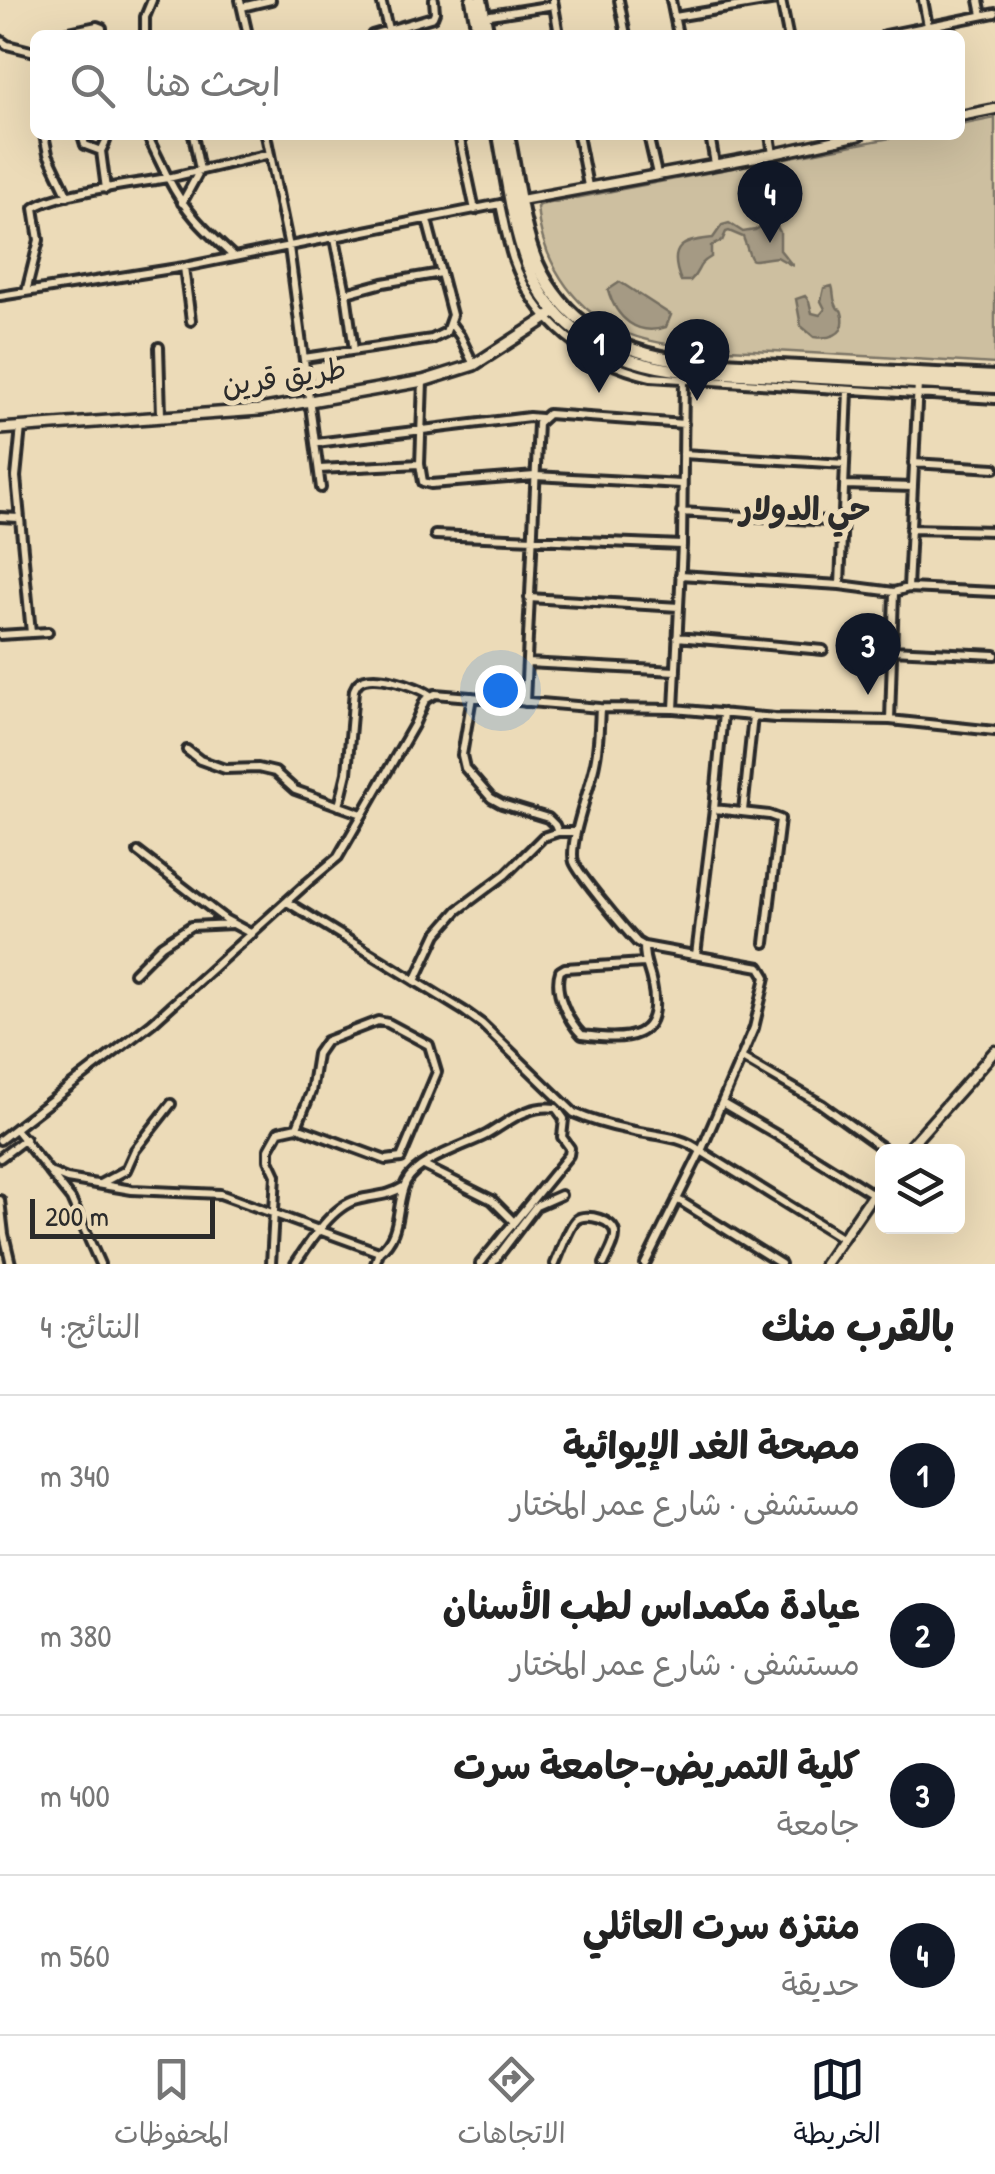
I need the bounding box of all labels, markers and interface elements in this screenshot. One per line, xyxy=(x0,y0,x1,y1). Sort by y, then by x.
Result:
search box xyxy=(30,30,965,140)
text: ابحث هنا xyxy=(145,56,281,108)
icon: search xyxy=(65,58,120,113)
pin: 4 xyxy=(738,160,802,243)
pin: 1 xyxy=(566,310,632,393)
pin: 2 xyxy=(664,318,730,401)
street label: طريق قرين xyxy=(219,347,349,405)
district label: حي الدولار xyxy=(737,487,870,538)
pin: 3 xyxy=(836,612,900,695)
your location xyxy=(475,665,526,716)
map controls xyxy=(875,1144,965,1234)
button: layers xyxy=(875,1144,965,1234)
scale bar xyxy=(30,1194,215,1238)
text: 200 m xyxy=(45,1197,109,1235)
text: بالقرب منك xyxy=(761,1297,955,1354)
text: النتائج: 4 xyxy=(40,1305,141,1348)
text: مصحة الغد الإيوائية xyxy=(563,1419,860,1471)
text: 340 m xyxy=(40,1454,110,1497)
text: 1 xyxy=(917,1454,928,1497)
text: مستشفى · شارع عمر المختار xyxy=(510,1482,860,1525)
text: عيادة مكمداس لطب الأسنان xyxy=(443,1579,860,1631)
text: 380 m xyxy=(40,1614,112,1657)
text: 2 xyxy=(915,1614,930,1657)
text: مستشفى · شارع عمر المختار xyxy=(510,1642,860,1685)
text: كلية التمريض-جامعة سرت xyxy=(453,1739,860,1791)
text: 400 m xyxy=(40,1774,110,1817)
text: 3 xyxy=(915,1774,930,1817)
text: جامعة xyxy=(777,1802,860,1845)
text: منتزه سرت العائلي xyxy=(582,1899,860,1951)
text: 560 m xyxy=(40,1934,110,1977)
text: 4 xyxy=(917,1934,929,1977)
text: حديقة xyxy=(782,1962,860,2005)
tab: المحفوظات xyxy=(114,2052,229,2158)
tab: الاتجاهات xyxy=(457,2052,566,2158)
tab: الخريطة xyxy=(794,2052,881,2158)

